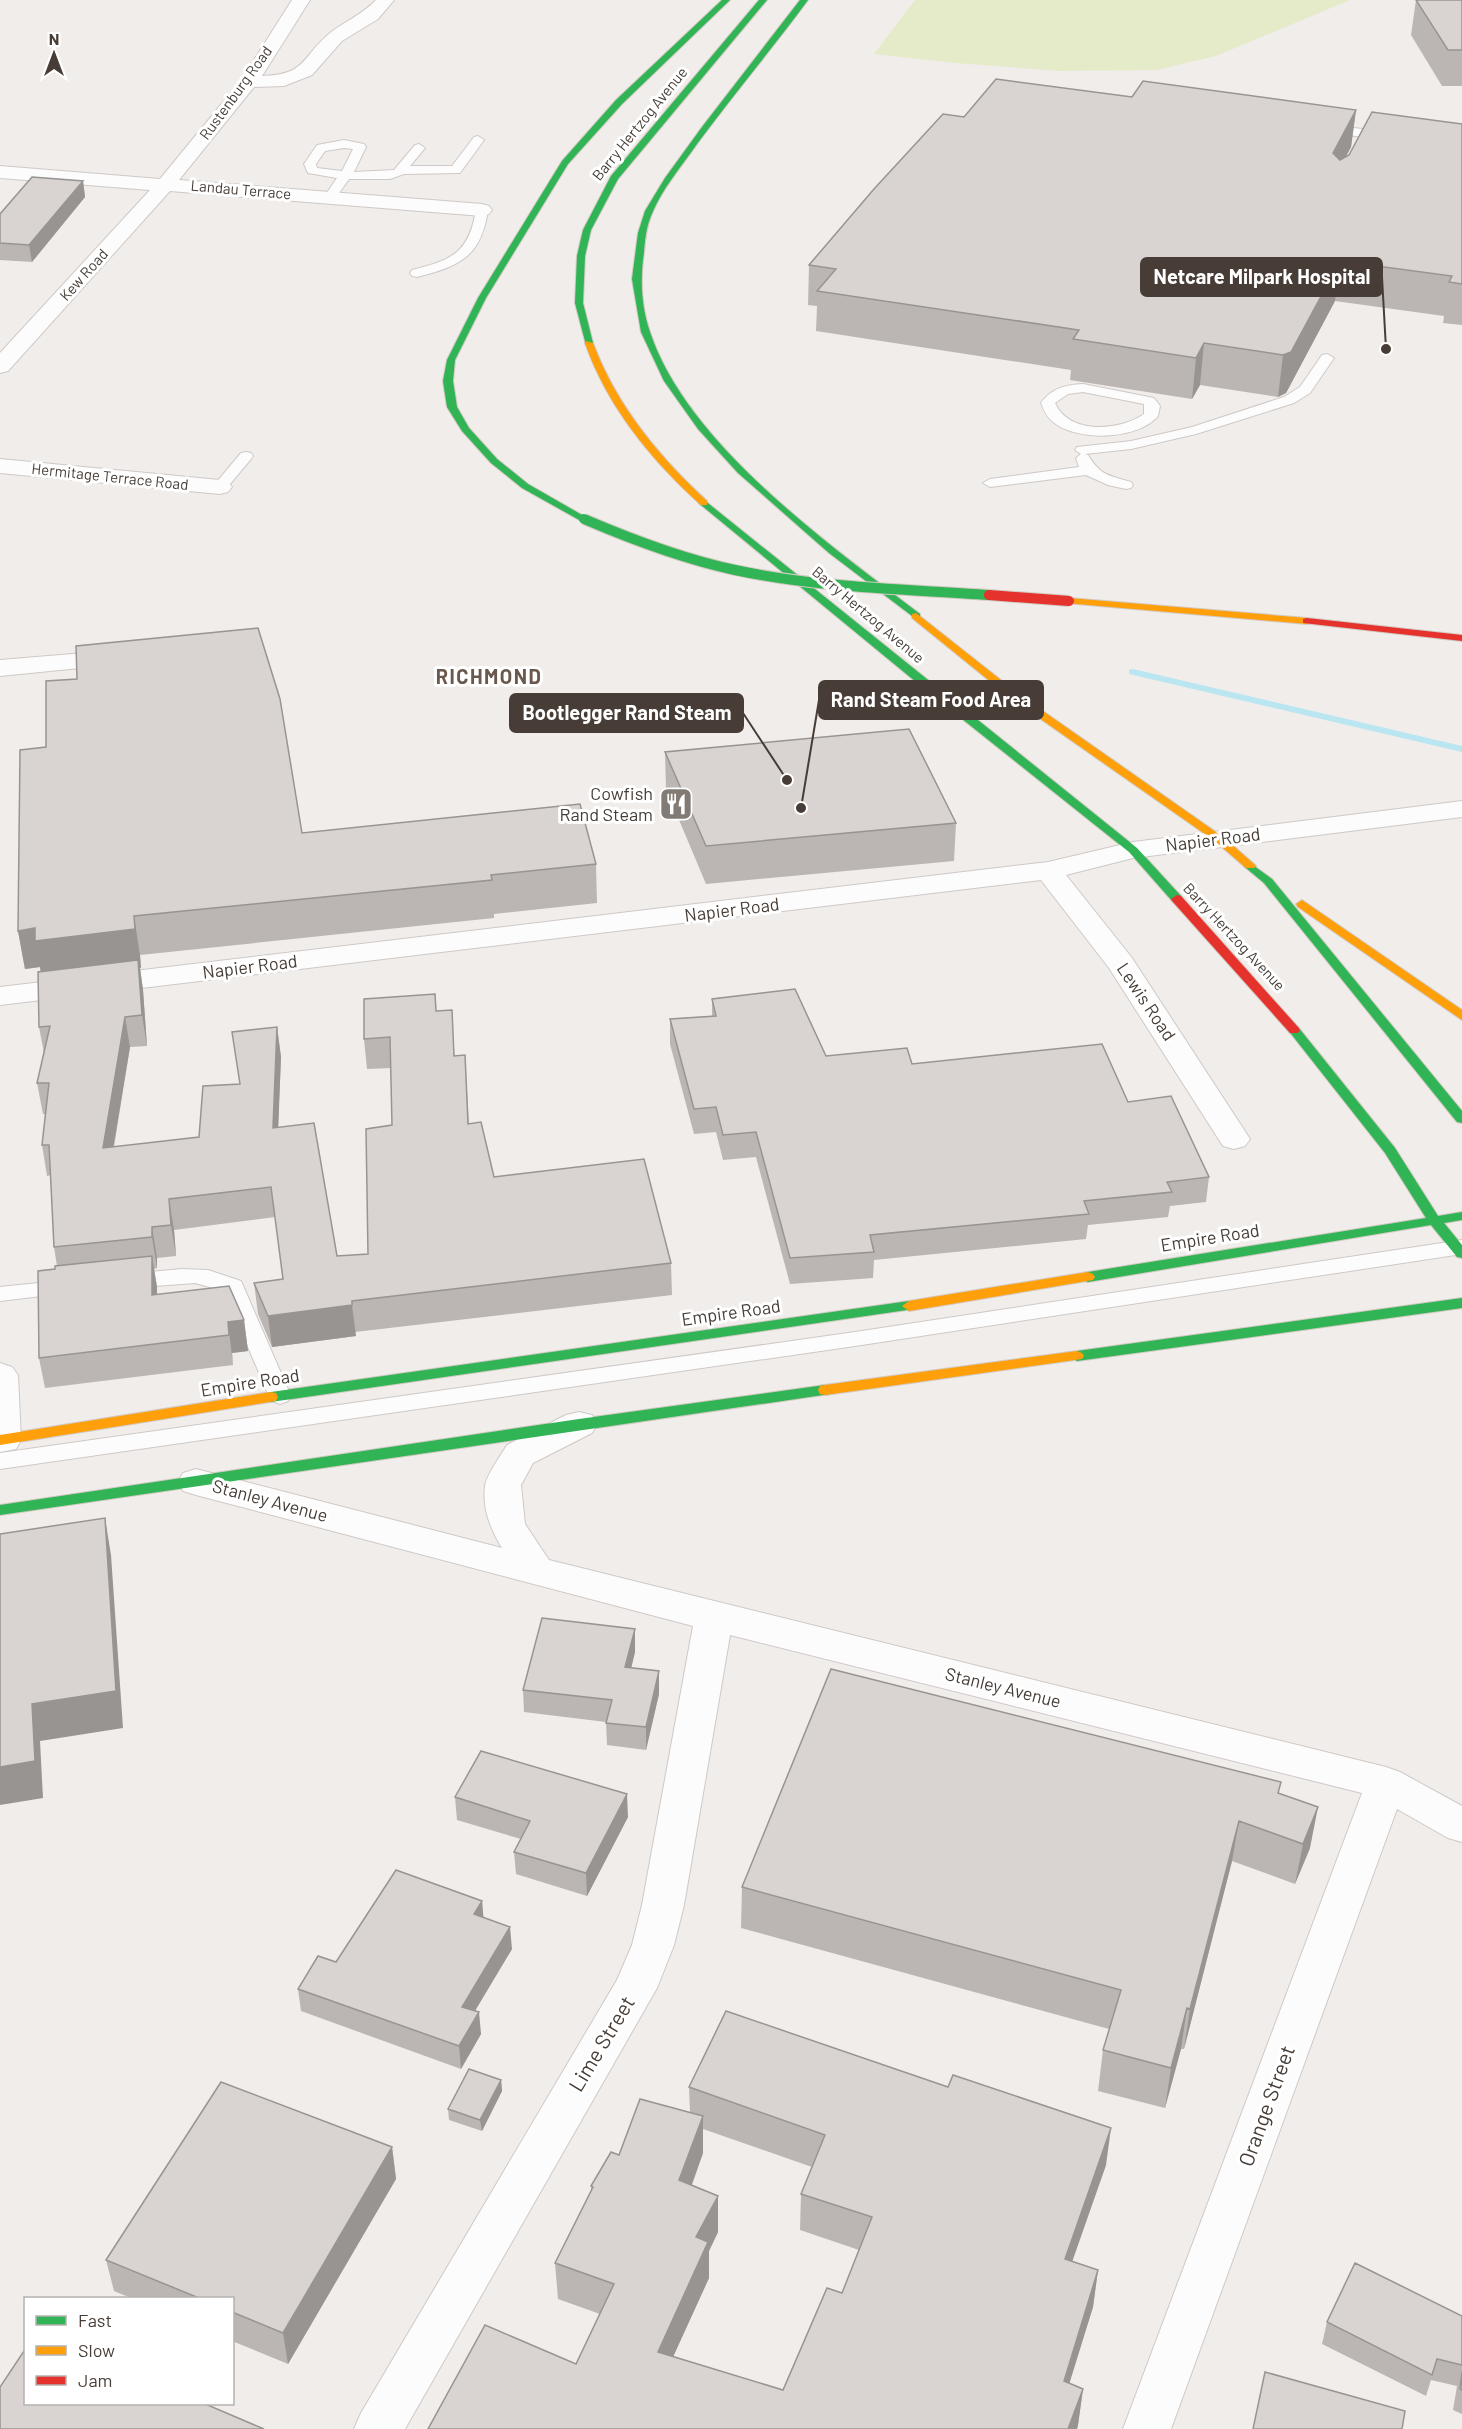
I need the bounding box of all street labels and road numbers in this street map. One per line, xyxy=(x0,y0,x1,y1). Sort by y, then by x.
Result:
street label: Rustenburg Road xyxy=(195,42,275,143)
street label: Barry Hertzog Avenue xyxy=(588,63,690,184)
street label: Landau Terrace xyxy=(190,176,292,202)
street label: Kew Road xyxy=(55,245,111,304)
street label: Hermitage Terrace Road xyxy=(31,459,189,493)
street label: Barry Hertzog Avenue xyxy=(809,562,928,666)
street label: Napier Road xyxy=(1164,822,1262,856)
street label: Barry Hertzog Avenue xyxy=(1180,879,1289,994)
street label: Napier Road xyxy=(683,892,781,926)
street label: Napier Road xyxy=(201,949,299,983)
street label: Lewis Road xyxy=(1113,958,1181,1045)
street label: Empire Road xyxy=(1159,1218,1261,1256)
street label: Empire Road xyxy=(680,1294,782,1330)
street label: Empire Road xyxy=(199,1363,301,1401)
street label: Stanley Avenue xyxy=(210,1474,330,1526)
street label: Stanley Avenue xyxy=(943,1662,1063,1712)
street label: Lime Street xyxy=(562,1991,639,2096)
street label: Orange Street xyxy=(1232,2042,1299,2169)

